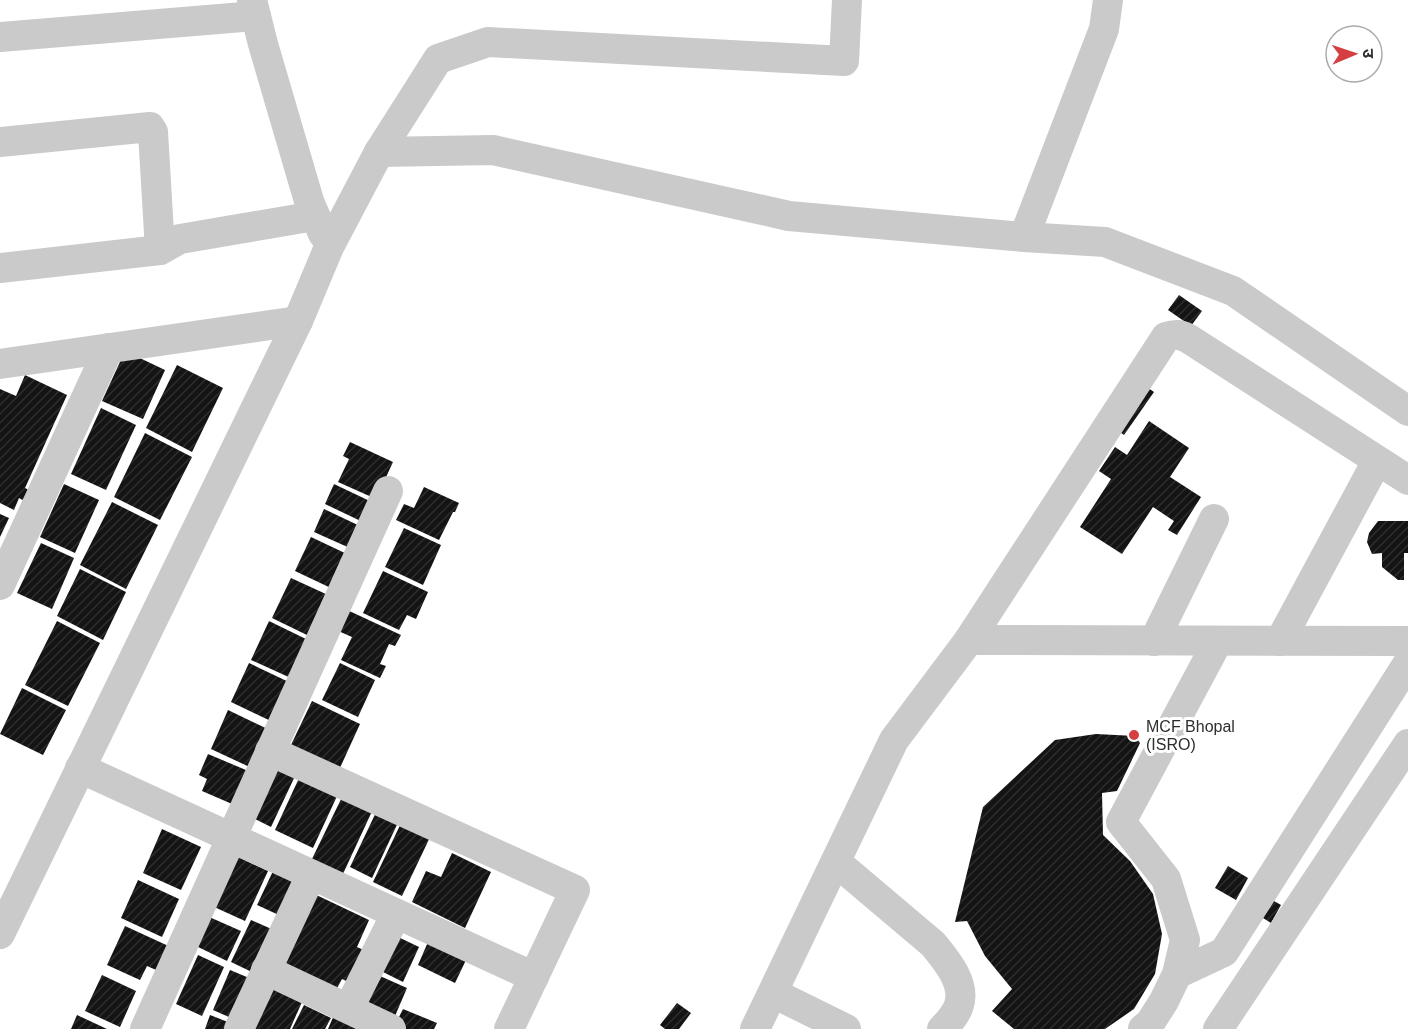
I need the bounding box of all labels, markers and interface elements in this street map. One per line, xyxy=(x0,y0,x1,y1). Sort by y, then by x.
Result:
north arrow xyxy=(1324,24,1384,84)
text: उ xyxy=(1360,49,1377,59)
place label: MCF Bhopal (ISRO) xyxy=(1146,718,1235,753)
marker: MCF Bhopal (ISRO) xyxy=(1127,728,1141,742)

